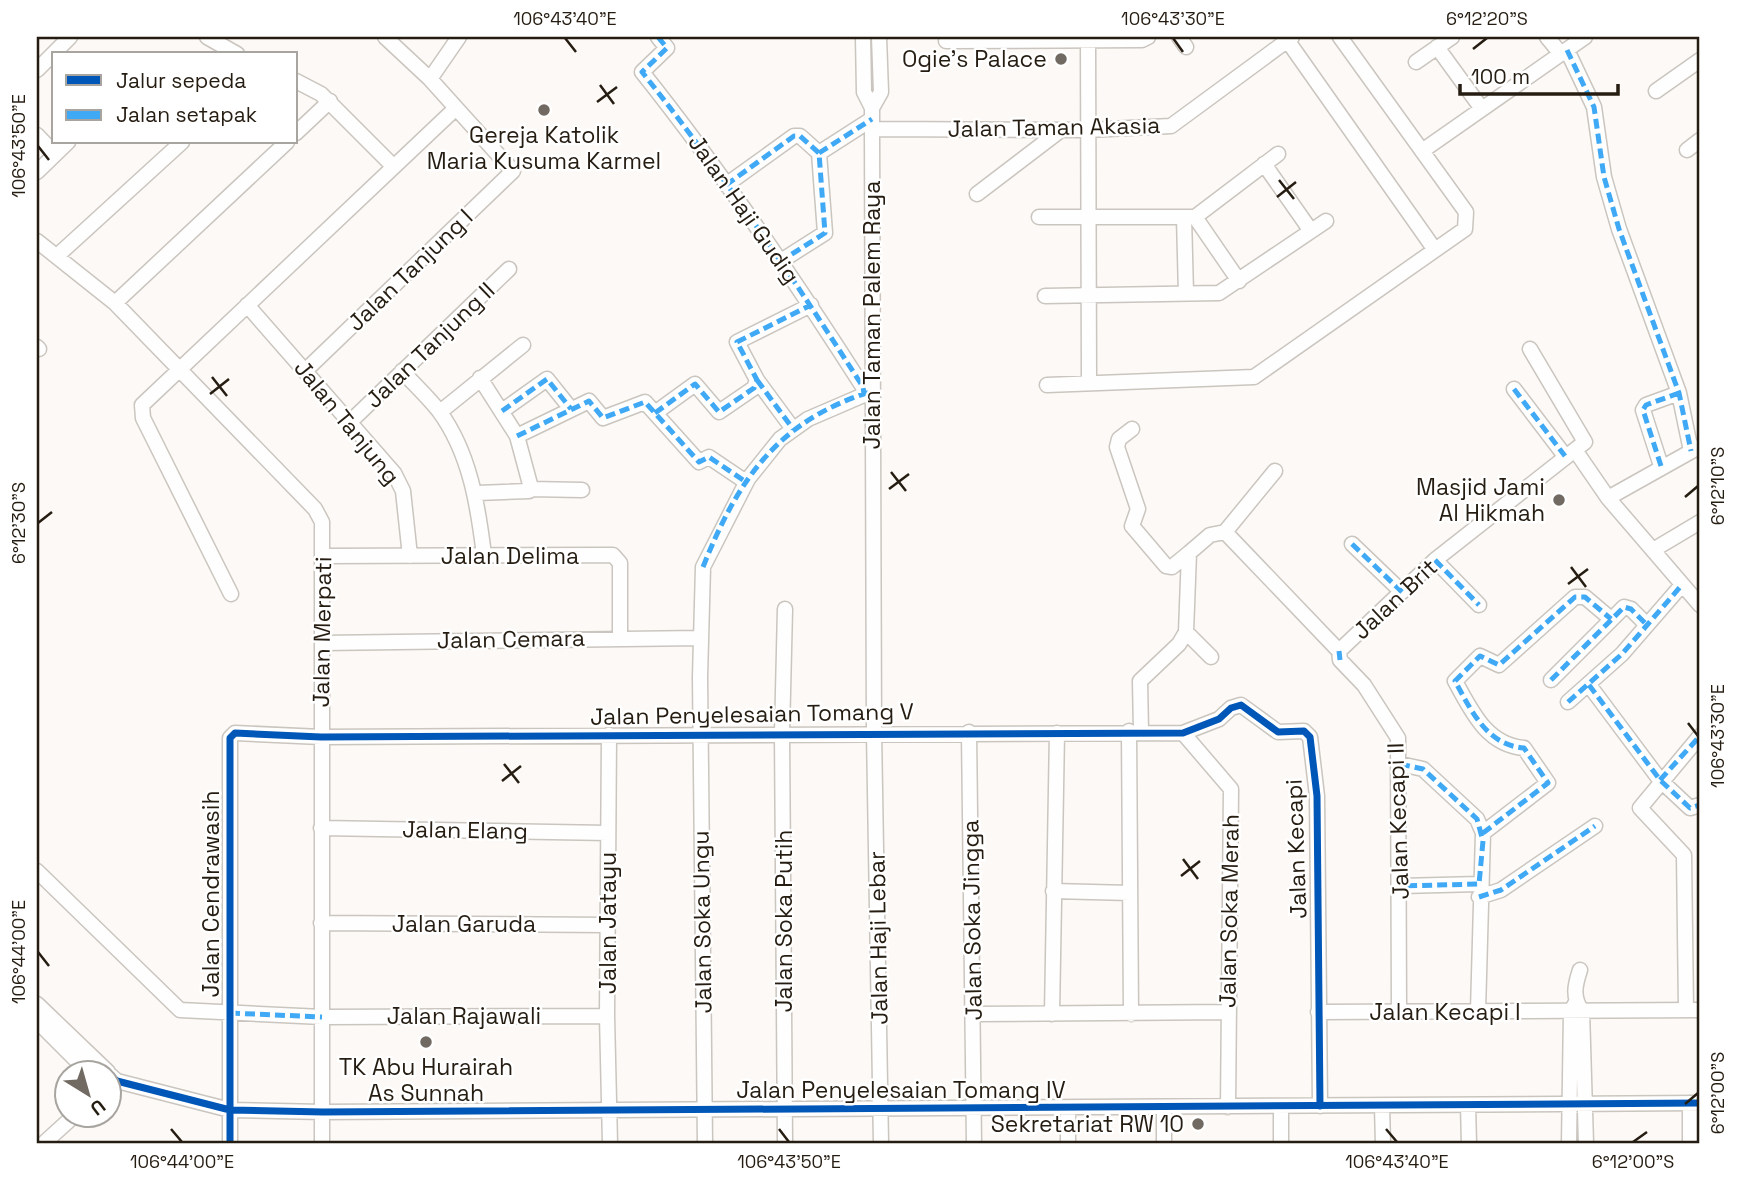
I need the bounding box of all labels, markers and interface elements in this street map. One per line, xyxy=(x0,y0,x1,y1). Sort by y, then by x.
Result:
text: 106°43'40"E xyxy=(513,7,617,30)
text: 106°43'30"E xyxy=(1121,7,1225,30)
text: 6°12'20"S xyxy=(1446,7,1528,30)
place label: Ogie's Palace xyxy=(902,44,1047,74)
marker: Ogie's Palace xyxy=(1053,51,1069,67)
legend xyxy=(52,52,298,144)
scale bar xyxy=(1460,52,1618,96)
text: 100 m xyxy=(1471,63,1530,90)
text: Jalur sepeda xyxy=(116,67,246,94)
text: 106°43'50"E xyxy=(7,94,30,198)
text: Jalan setapak xyxy=(116,101,257,128)
marker: Gereja Katolik Maria Kusuma Karmel xyxy=(536,102,552,118)
street label: Jalan Taman Akasia xyxy=(947,110,1161,144)
place label: Gereja Katolik Maria Kusuma Karmel xyxy=(427,120,661,176)
street label: Jalan Haji Gudig xyxy=(681,129,807,289)
street label: Jalan Taman Palem Raya xyxy=(857,181,887,449)
street label: Jalan Tanjung I xyxy=(341,202,479,338)
street label: Jalan Tanjung II xyxy=(359,275,501,415)
street label: Jalan Tanjung xyxy=(287,353,407,491)
text: 6°12'10"S xyxy=(1706,447,1729,525)
place label: Masjid Jami Al Hikmah xyxy=(1416,472,1545,528)
text: 6°12'30"S xyxy=(7,482,30,564)
marker: Masjid Jami Al Hikmah xyxy=(1551,492,1567,508)
street label: Jalan Delima xyxy=(441,541,579,571)
street label: Jalan Brit xyxy=(1346,552,1444,646)
street label: Jalan Merpati xyxy=(306,556,338,708)
street label: Jalan Cemara xyxy=(437,623,585,655)
text: 106°43'30"E xyxy=(1706,684,1729,788)
street label: Jalan Penyelesaian Tomang V xyxy=(590,696,914,732)
street label: Jalan Kecapi II xyxy=(1380,742,1416,900)
street label: Jalan Kecapi xyxy=(1279,779,1313,919)
street label: Jalan Cendrawasih xyxy=(196,791,226,997)
street label: Jalan Elang xyxy=(402,814,528,846)
street label: Jalan Soka Merah xyxy=(1212,814,1246,1008)
street label: Jalan Soka Jingga xyxy=(955,819,989,1021)
street label: Jalan Soka Ungu xyxy=(685,830,719,1014)
street label: Jalan Soka Putih xyxy=(769,830,799,1012)
street label: Jalan Haji Lebar xyxy=(861,851,895,1025)
street label: Jalan Jatayu xyxy=(593,852,623,994)
text: 106°44'00"E xyxy=(7,900,30,1004)
street label: Jalan Garuda xyxy=(392,909,536,939)
street label: Jalan Kecapi I xyxy=(1369,997,1521,1027)
street label: Jalan Rajawali xyxy=(387,1001,541,1031)
marker: TK Abu Hurairah As Sunnah xyxy=(418,1034,434,1050)
place label: TK Abu Hurairah As Sunnah xyxy=(339,1052,513,1108)
text: 6°12'00"S xyxy=(1706,1052,1729,1134)
north arrow xyxy=(52,1058,122,1128)
street label: Jalan Penyelesaian Tomang IV xyxy=(736,1075,1066,1105)
text: U xyxy=(85,1093,111,1121)
place label: Sekretariat RW 10 xyxy=(991,1109,1184,1139)
marker: Sekretariat RW 10 xyxy=(1190,1116,1206,1132)
text: 106°44'00"E xyxy=(130,1150,234,1173)
text: 106°43'50"E xyxy=(737,1150,841,1173)
text: 106°43'40"E xyxy=(1345,1150,1449,1173)
text: 6°12'00"S xyxy=(1592,1150,1674,1173)

